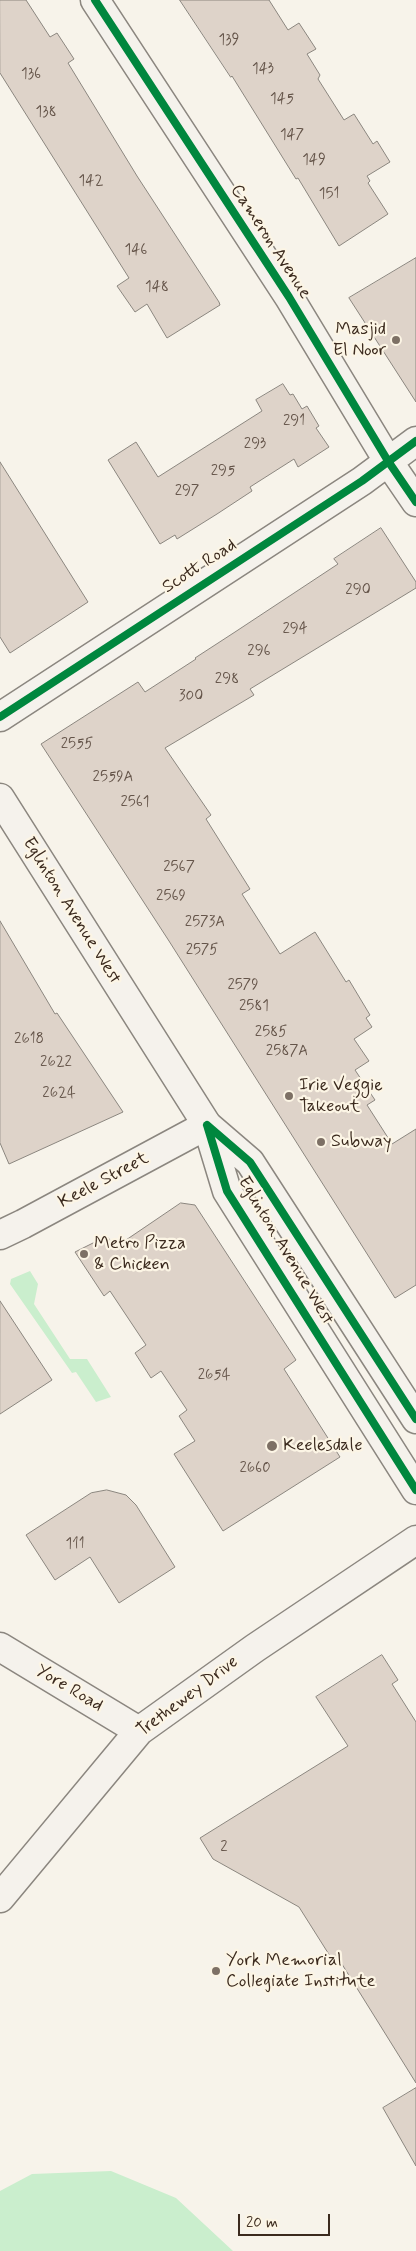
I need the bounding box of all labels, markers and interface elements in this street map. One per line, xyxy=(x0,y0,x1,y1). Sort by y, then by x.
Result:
house number: 139 xyxy=(219,32,239,50)
house number: 143 xyxy=(252,61,274,79)
house number: 136 xyxy=(21,66,41,84)
house number: 145 xyxy=(270,91,294,109)
house number: 138 xyxy=(35,104,57,122)
house number: 147 xyxy=(280,127,304,145)
house number: 149 xyxy=(302,152,326,170)
house number: 142 xyxy=(79,173,103,191)
street label: Cameron Avenue xyxy=(225,181,315,303)
house number: 151 xyxy=(319,186,339,204)
house number: 146 xyxy=(125,242,147,260)
house number: 148 xyxy=(145,279,169,297)
place label: Masjid El Noor xyxy=(333,319,386,362)
marker: Masjid El Noor xyxy=(390,334,402,346)
house number: 291 xyxy=(283,413,305,431)
house number: 293 xyxy=(244,436,266,454)
house number: 295 xyxy=(211,463,235,481)
house number: 297 xyxy=(175,483,199,501)
street label: Scott Road xyxy=(159,535,241,599)
house number: 290 xyxy=(345,582,371,600)
house number: 294 xyxy=(282,621,308,639)
house number: 296 xyxy=(247,643,271,661)
house number: 298 xyxy=(215,671,239,689)
house number: 300 xyxy=(179,688,203,706)
house number: 2555 xyxy=(61,736,93,754)
house number: 2559A xyxy=(93,769,133,787)
house number: 2561 xyxy=(120,794,150,812)
street label: Eglinton Avenue West xyxy=(17,834,125,988)
house number: 2567 xyxy=(163,859,195,877)
house number: 2569 xyxy=(156,888,186,906)
house number: 2573A xyxy=(185,914,225,932)
house number: 2575 xyxy=(186,942,218,960)
house number: 2579 xyxy=(227,977,259,995)
house number: 2581 xyxy=(239,998,269,1016)
house number: 2585 xyxy=(255,1024,287,1042)
house number: 2618 xyxy=(14,1031,44,1049)
house number: 2587A xyxy=(266,1043,308,1061)
house number: 2622 xyxy=(40,1054,72,1072)
place label: Irie Veggie Takeout xyxy=(299,1075,383,1118)
house number: 2624 xyxy=(42,1085,76,1103)
marker: Irie Veggie Takeout xyxy=(283,1090,295,1102)
place label: Subway xyxy=(331,1131,392,1153)
marker: Subway xyxy=(315,1136,327,1148)
street label: Keele Street xyxy=(55,1148,153,1214)
street label: Eglinton Avenue West xyxy=(232,1173,338,1329)
place label: Metro Pizza & Chicken xyxy=(94,1233,186,1276)
marker: Metro Pizza & Chicken xyxy=(78,1248,90,1260)
house number: 2654 xyxy=(198,1367,230,1385)
place label: Keelesdale xyxy=(283,1435,363,1457)
marker: Keelesdale xyxy=(265,1439,279,1453)
house number: 2660 xyxy=(239,1460,271,1478)
house number: 111 xyxy=(66,1536,84,1554)
street label: Trethewey Drive xyxy=(133,1652,243,1742)
street label: Yore Road xyxy=(31,1660,107,1718)
house number: 2 xyxy=(220,1839,228,1857)
place label: York Memorial Collegiate Institute xyxy=(226,1950,375,1992)
marker: York Memorial Collegiate Institute xyxy=(210,1965,222,1977)
scale bar xyxy=(241,2204,334,2236)
text: 20 m xyxy=(246,2213,278,2233)

